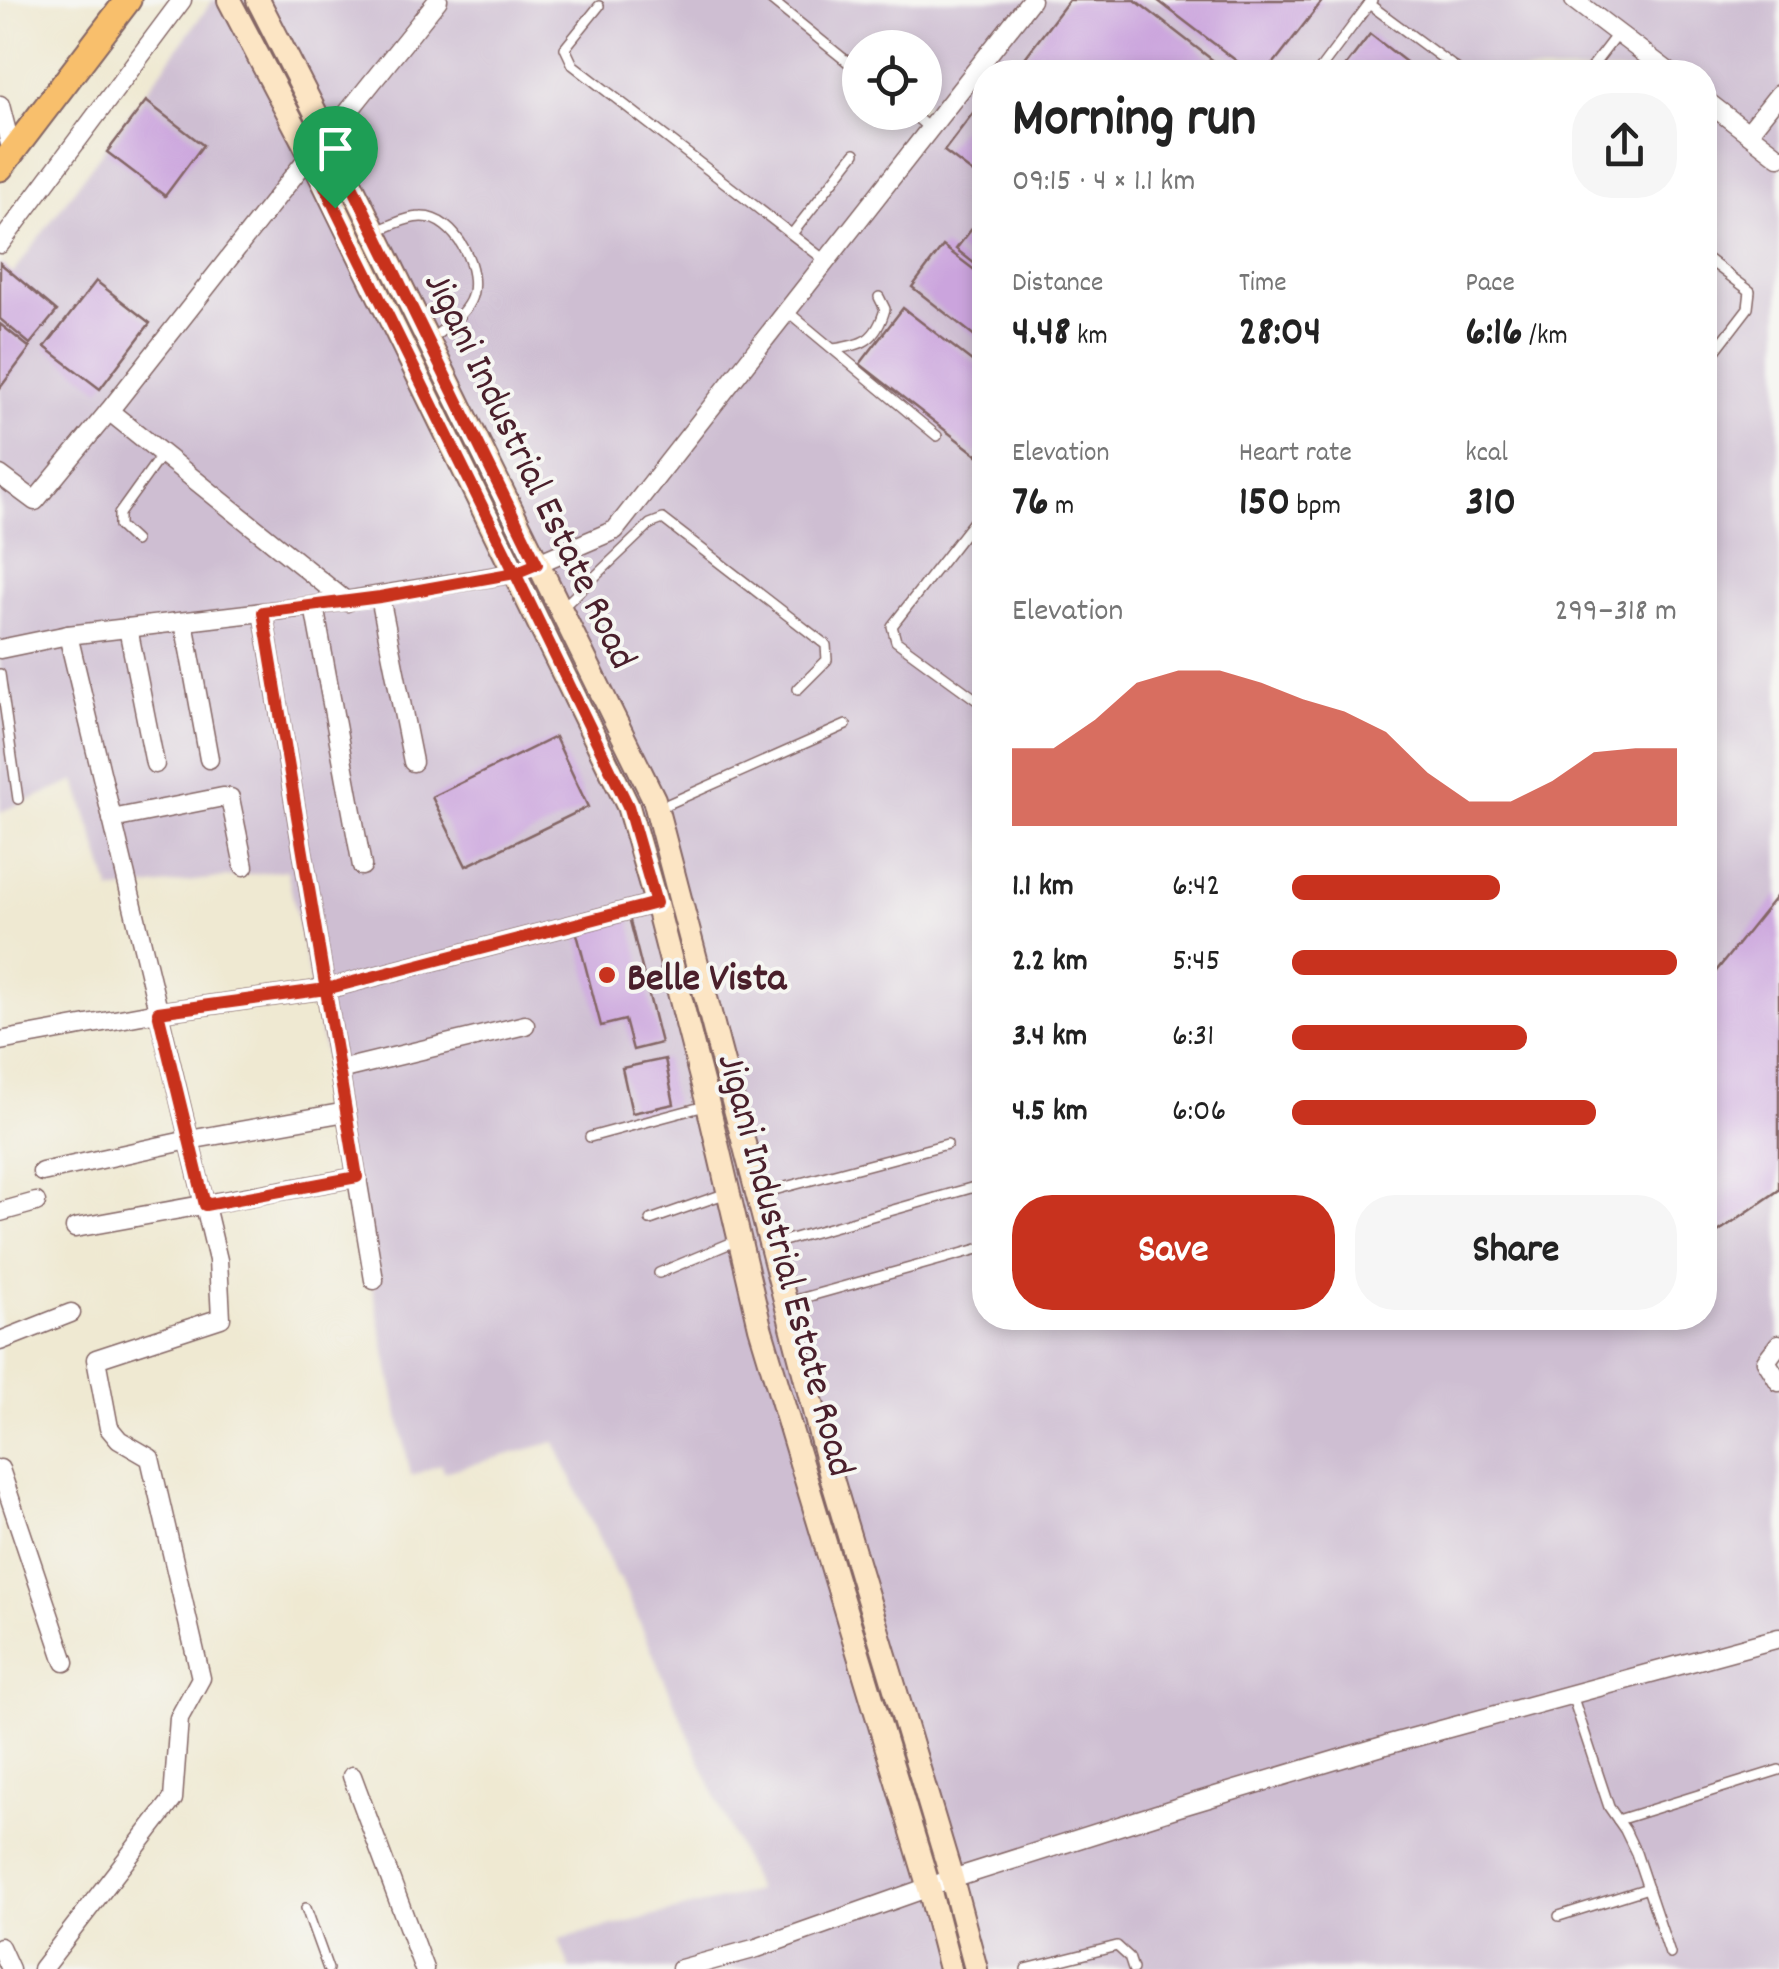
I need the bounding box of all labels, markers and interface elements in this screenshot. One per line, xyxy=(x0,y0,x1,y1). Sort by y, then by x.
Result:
map controls xyxy=(842,30,942,130)
button: locate xyxy=(842,30,942,130)
text: Morning run xyxy=(1012,83,1256,162)
button: share xyxy=(1572,93,1677,198)
pin xyxy=(293,106,378,209)
icon: arrive xyxy=(308,121,363,176)
text: 09:15 · 4 × 1.1 km xyxy=(1012,160,1195,206)
street label: Jigani Industrial Estate Road xyxy=(406,263,648,680)
text: Distance xyxy=(1012,265,1103,305)
text: Time xyxy=(1239,265,1287,305)
text: Pace xyxy=(1465,265,1515,305)
text: 4.48 xyxy=(1012,305,1071,365)
text: 28:04 xyxy=(1239,305,1321,365)
text: 6:16 xyxy=(1465,305,1523,365)
text: km xyxy=(1071,318,1108,358)
text: /km xyxy=(1523,318,1568,358)
text: Elevation xyxy=(1012,435,1109,475)
text: Heart rate xyxy=(1239,435,1352,475)
text: kcal xyxy=(1465,435,1508,475)
text: 76 xyxy=(1012,475,1049,535)
text: 150 xyxy=(1239,475,1290,535)
text: 310 xyxy=(1465,475,1516,535)
text: m xyxy=(1049,488,1074,528)
text: bpm xyxy=(1290,488,1341,528)
text: Elevation xyxy=(1012,590,1123,636)
text: 299–318 m xyxy=(1554,590,1677,636)
text: 1.1 km xyxy=(1012,865,1074,911)
text: 6:42 xyxy=(1172,865,1220,911)
text: 2.2 km xyxy=(1012,940,1088,986)
text: 5:45 xyxy=(1172,940,1220,986)
place label: Belle Vista xyxy=(627,953,788,1010)
marker: Belle Vista xyxy=(596,964,618,986)
text: 3.4 km xyxy=(1012,1015,1087,1061)
text: 6:31 xyxy=(1172,1015,1214,1061)
street label: Jigani Industrial Estate Road xyxy=(699,1048,867,1484)
text: 4.5 km xyxy=(1012,1090,1088,1136)
text: 6:06 xyxy=(1172,1090,1226,1136)
button: Save xyxy=(1012,1195,1335,1310)
button: Share xyxy=(1355,1195,1677,1310)

